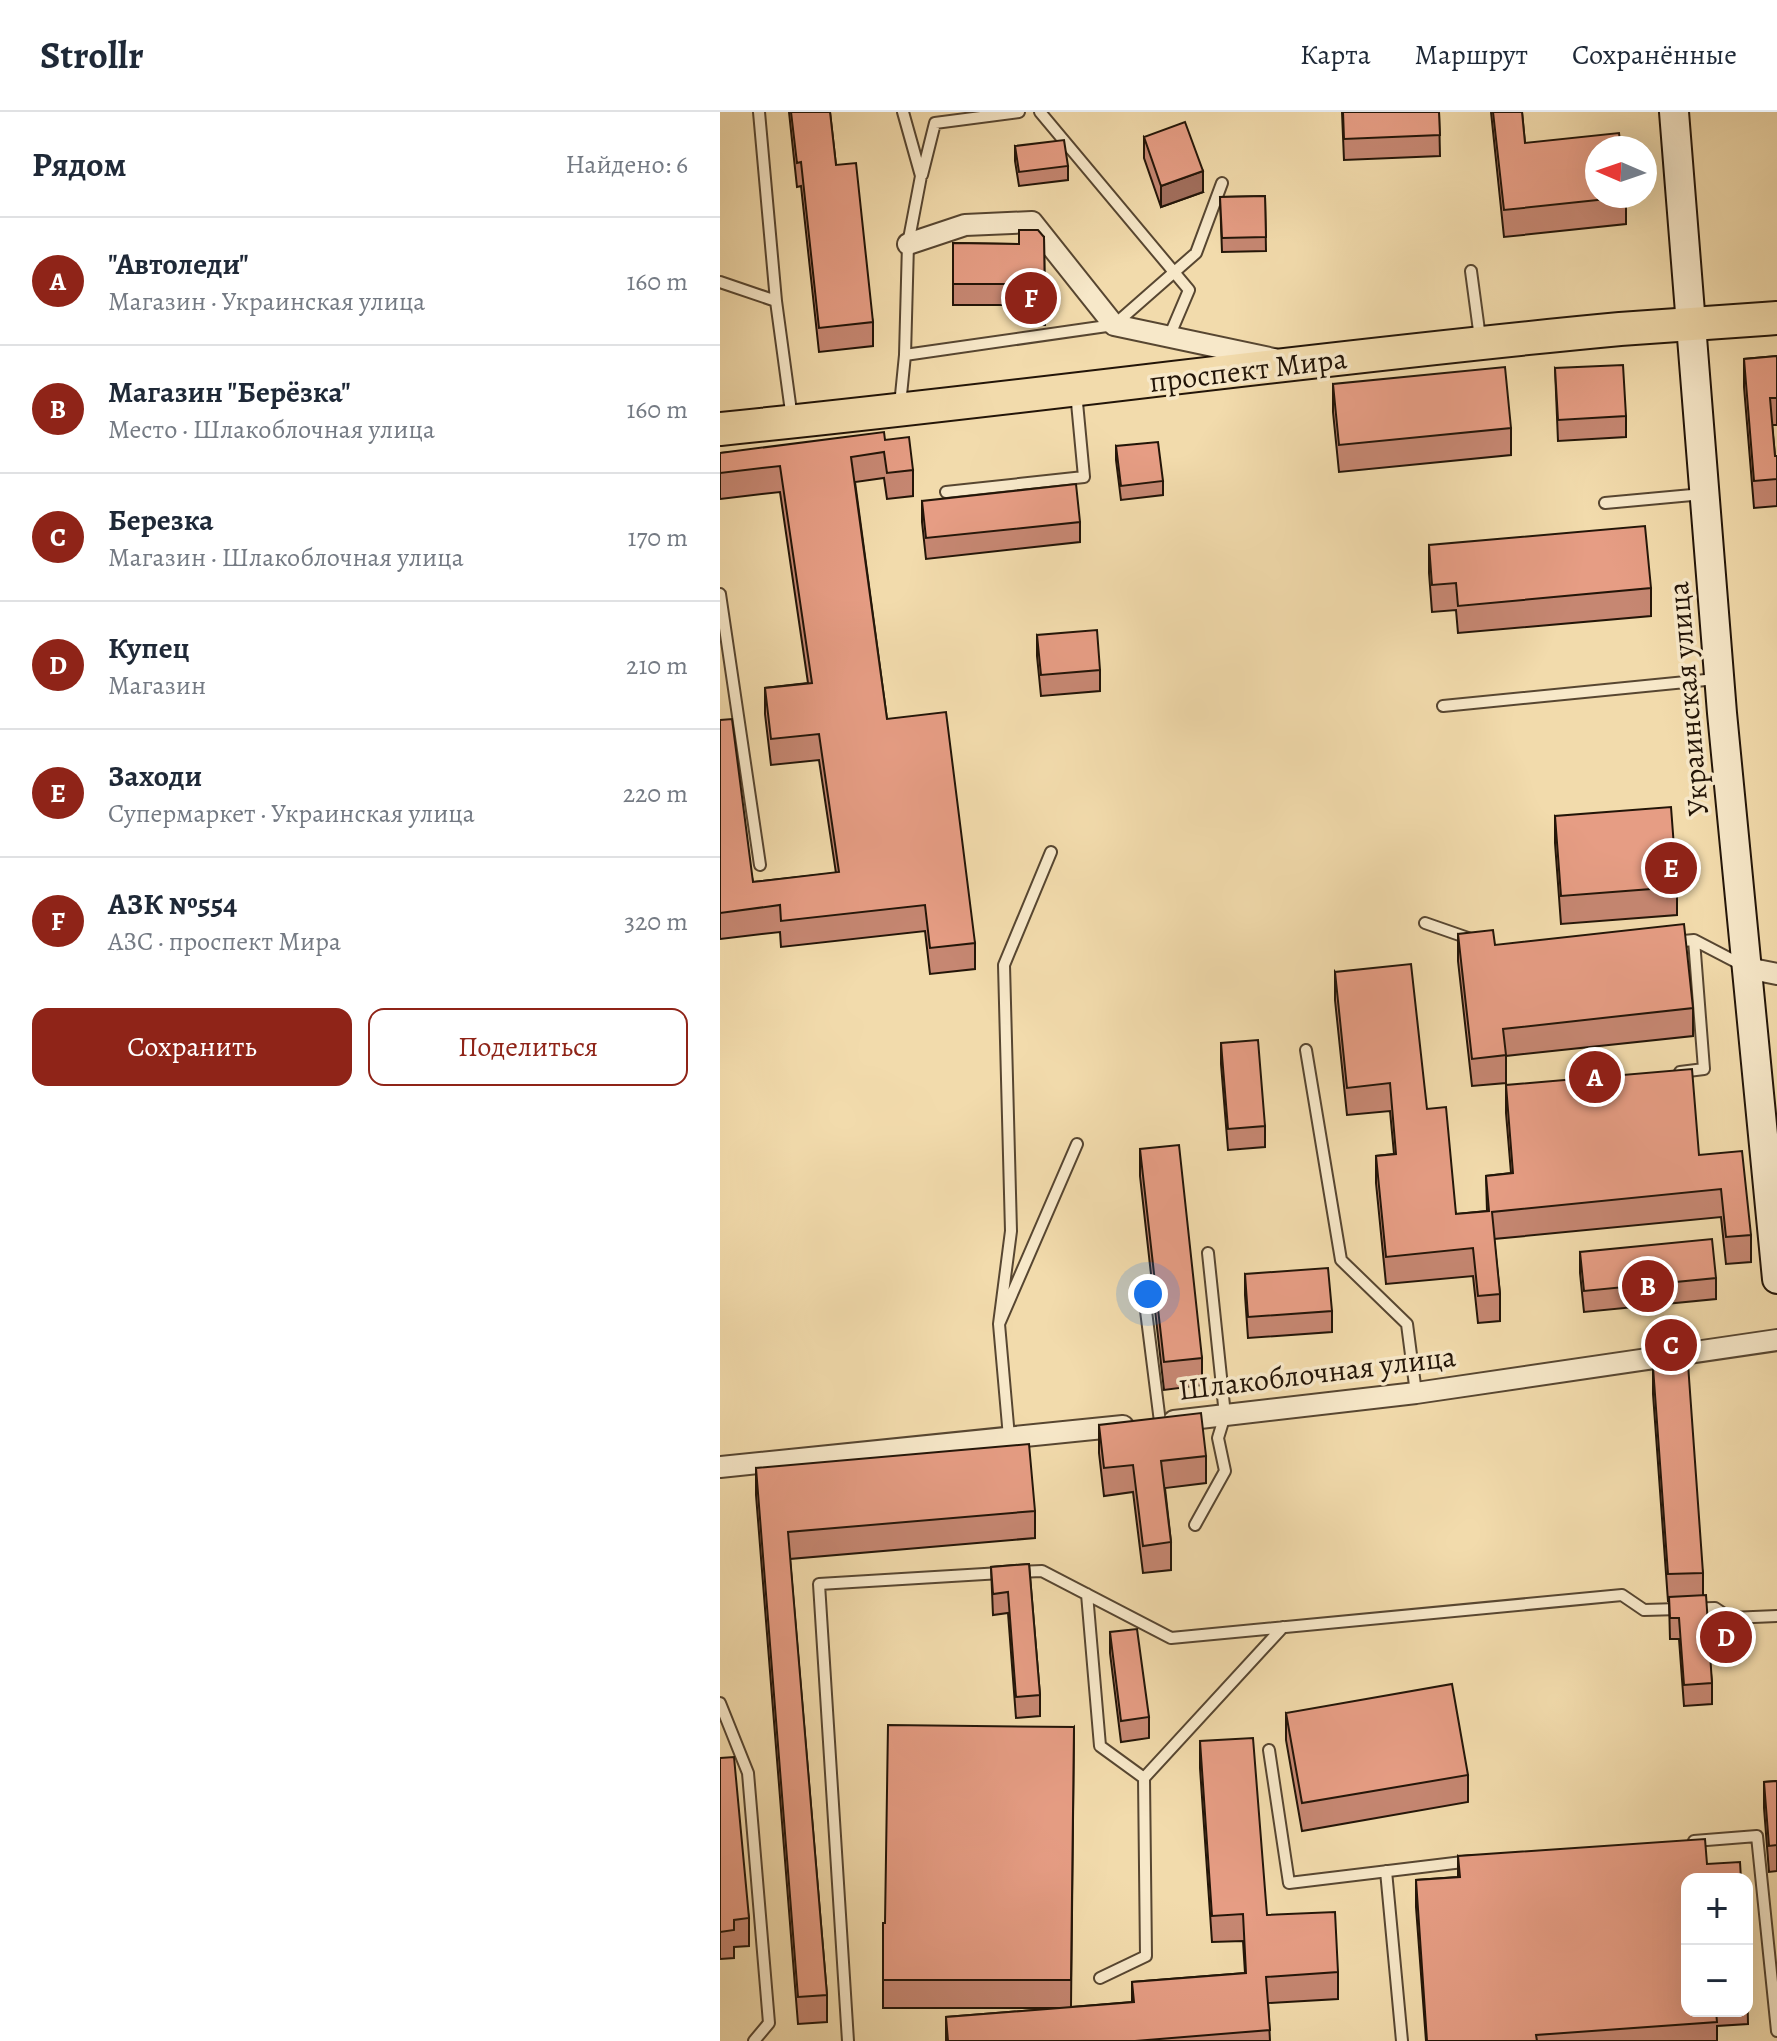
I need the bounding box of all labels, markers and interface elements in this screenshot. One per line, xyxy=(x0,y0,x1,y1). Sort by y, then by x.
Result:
text: Strollr xyxy=(40,29,144,81)
text: Карта xyxy=(1300,36,1371,74)
text: Маршрут xyxy=(1415,36,1528,74)
text: Сохранённые xyxy=(1572,36,1737,74)
north arrow xyxy=(1585,136,1657,208)
text: Рядом xyxy=(32,141,126,188)
text: Найдено: 6 xyxy=(565,147,688,182)
text: "Автоледи" xyxy=(108,244,249,284)
text: A xyxy=(50,264,66,299)
text: 160 m xyxy=(626,264,688,299)
pin: F xyxy=(1005,268,1057,328)
text: Магазин · Украинская улица xyxy=(108,284,425,319)
street label: проспект Мира xyxy=(1147,338,1349,402)
text: Магазин "Берёзка" xyxy=(108,372,351,412)
text: B xyxy=(50,392,66,427)
text: 160 m xyxy=(626,392,688,427)
text: Место · Шлакоблочная улица xyxy=(108,412,435,447)
text: Березка xyxy=(108,500,214,540)
text: C xyxy=(50,520,66,555)
text: 170 m xyxy=(628,520,688,555)
text: Магазин · Шлакоблочная улица xyxy=(108,540,464,575)
street label: Украинская улица xyxy=(1658,580,1718,818)
text: Купец xyxy=(108,628,190,668)
text: D xyxy=(49,648,67,683)
text: 210 m xyxy=(626,648,688,683)
text: Магазин xyxy=(108,668,206,703)
text: Заходи xyxy=(108,756,202,796)
text: E xyxy=(50,776,66,811)
text: 220 m xyxy=(623,776,688,811)
text: Супермаркет · Украинская улица xyxy=(108,796,475,831)
pin: E xyxy=(1645,838,1697,898)
text: АЗК №554 xyxy=(108,884,237,924)
text: F xyxy=(51,904,65,939)
text: 320 m xyxy=(624,904,688,939)
text: АЗС · проспект Мира xyxy=(108,924,341,959)
button: Сохранить xyxy=(32,1008,352,1086)
button: Поделиться xyxy=(368,1008,688,1086)
pin: A xyxy=(1569,1047,1621,1107)
pin: B xyxy=(1622,1256,1674,1316)
your location xyxy=(1128,1274,1168,1314)
pin: C xyxy=(1645,1315,1697,1375)
street label: Шлакоблочная улица xyxy=(1176,1336,1458,1410)
pin: D xyxy=(1700,1607,1752,1667)
map controls xyxy=(1681,1873,1753,2017)
button: + xyxy=(1681,1873,1753,1945)
button: − xyxy=(1681,1945,1753,2017)

